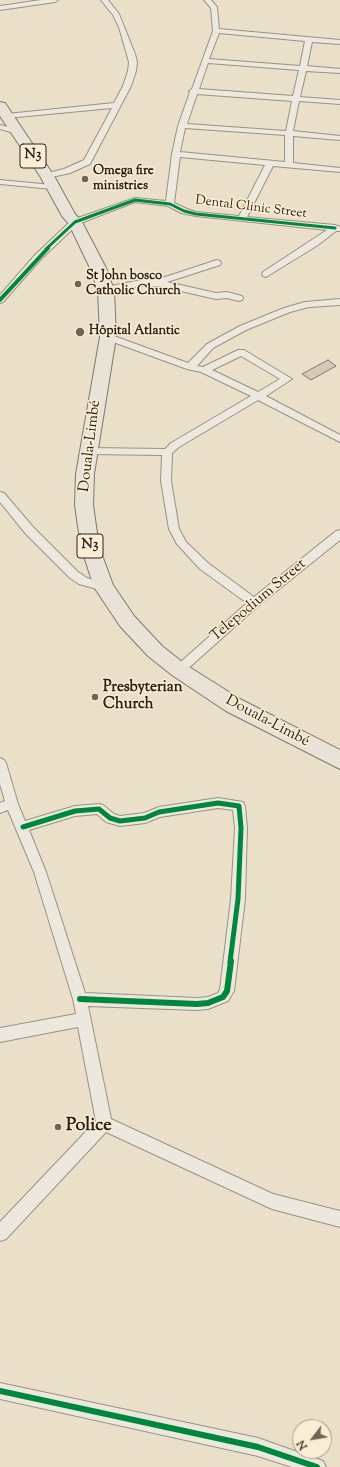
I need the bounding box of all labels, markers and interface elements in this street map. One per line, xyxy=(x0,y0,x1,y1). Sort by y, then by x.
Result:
road number: N3 xyxy=(20,144,46,168)
place label: Omega fire ministries xyxy=(93,164,154,195)
marker: Omega fire ministries xyxy=(80,174,90,184)
street label: Dental Clinic Street xyxy=(194,193,308,223)
place label: St John bosco Catholic Church xyxy=(86,269,181,300)
marker: St John bosco Catholic Church xyxy=(73,279,83,289)
place label: Hôpital Atlantic xyxy=(89,324,180,340)
marker: Hôpital Atlantic xyxy=(74,326,86,338)
street label: Douala-Limbé xyxy=(76,399,106,493)
road number: N3 xyxy=(77,534,103,558)
street label: Telepodium Street xyxy=(208,556,310,646)
place label: Presbyterian Church xyxy=(103,679,183,714)
marker: Presbyterian Church xyxy=(90,692,100,702)
street label: Douala-Limbé xyxy=(222,692,312,752)
place label: Police xyxy=(66,1116,112,1138)
marker: Police xyxy=(53,1122,63,1132)
north arrow xyxy=(292,1419,332,1459)
text: N xyxy=(293,1437,312,1453)

